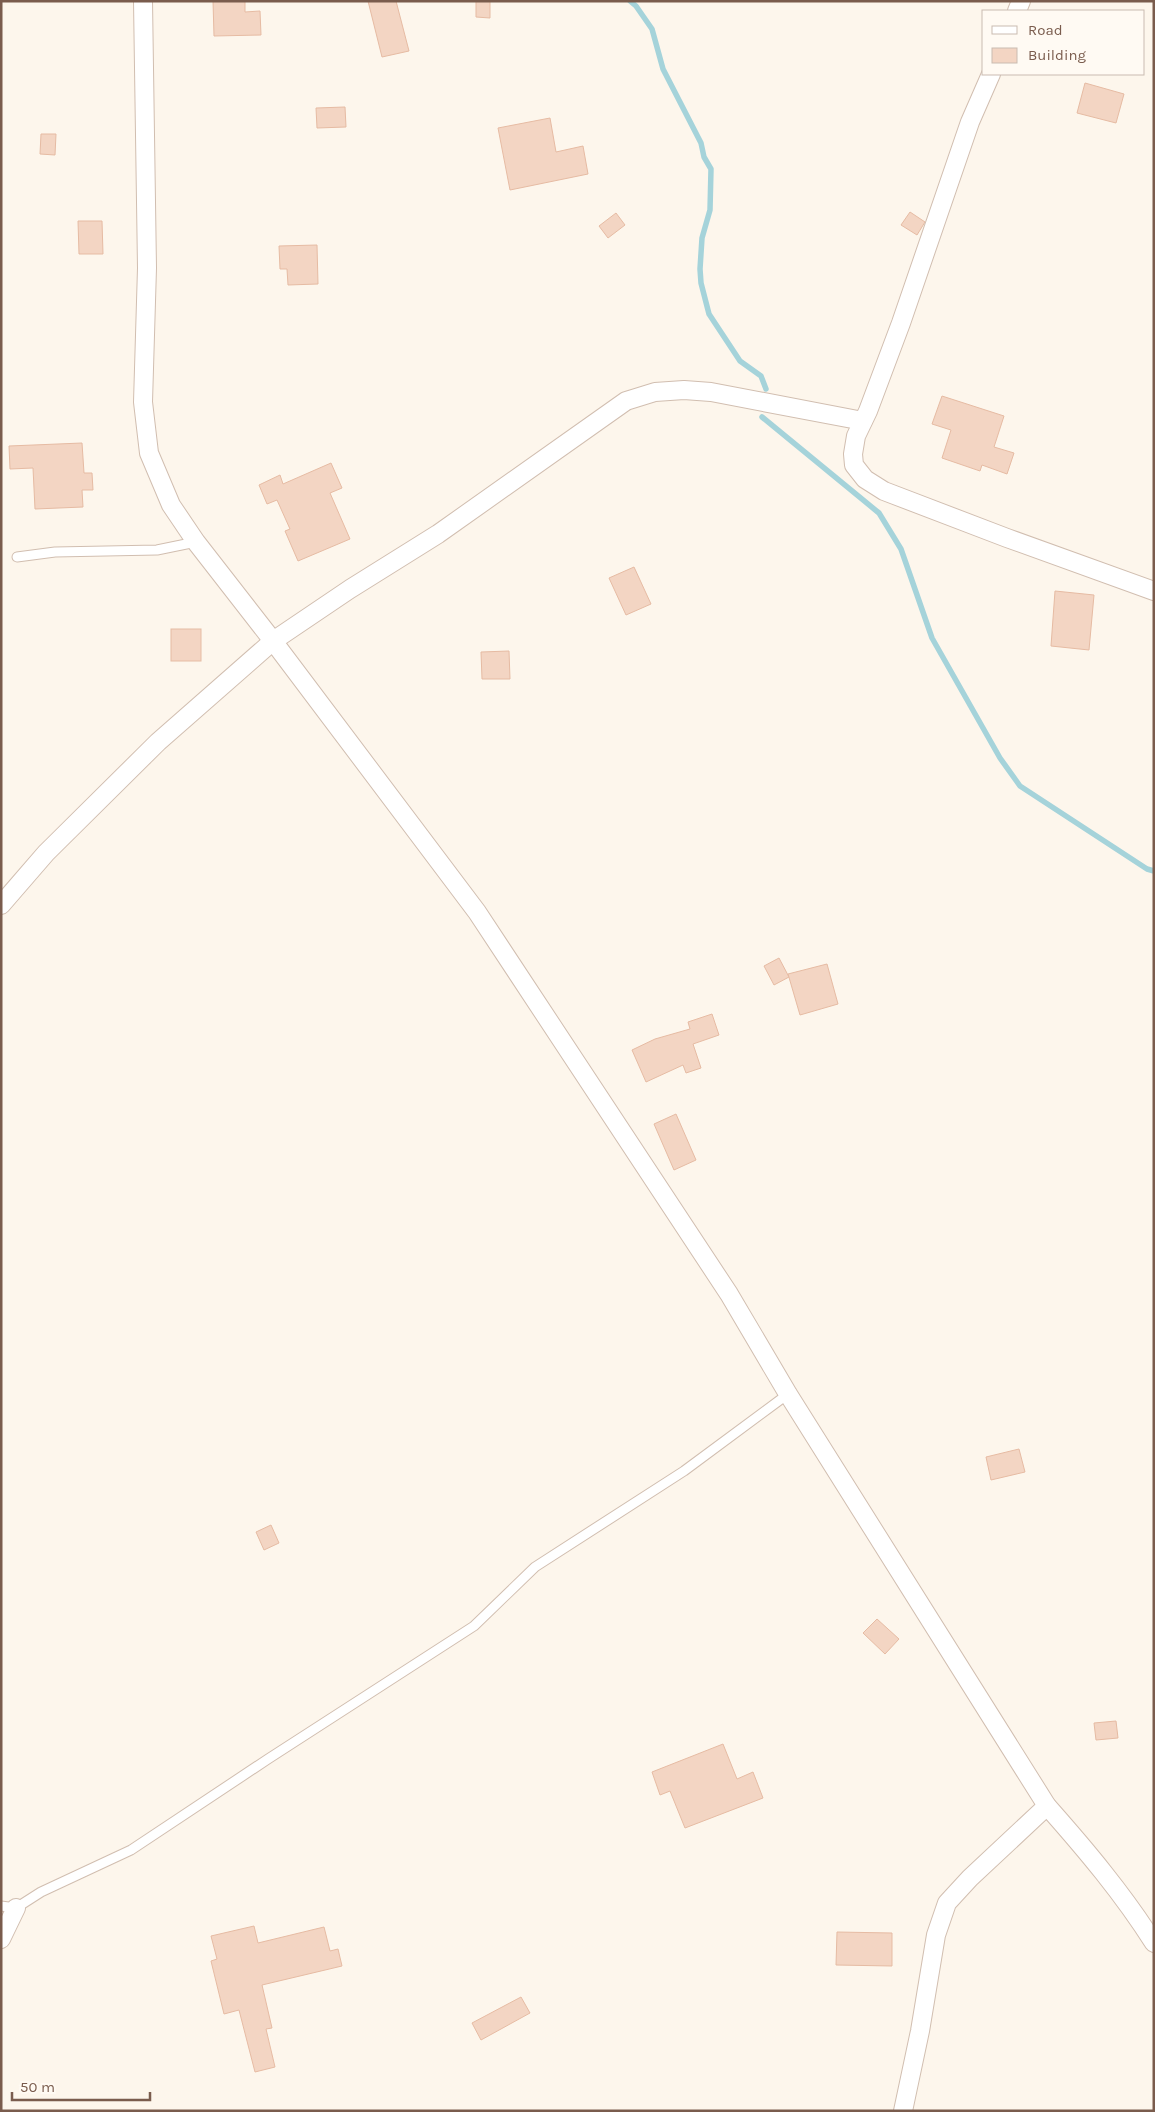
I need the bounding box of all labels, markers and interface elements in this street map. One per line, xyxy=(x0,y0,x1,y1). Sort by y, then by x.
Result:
legend xyxy=(982,10,1145,75)
text: Road xyxy=(1028,21,1063,39)
text: Building xyxy=(1028,46,1086,64)
scale bar xyxy=(12,2070,150,2102)
text: 50 m xyxy=(20,2078,55,2096)

